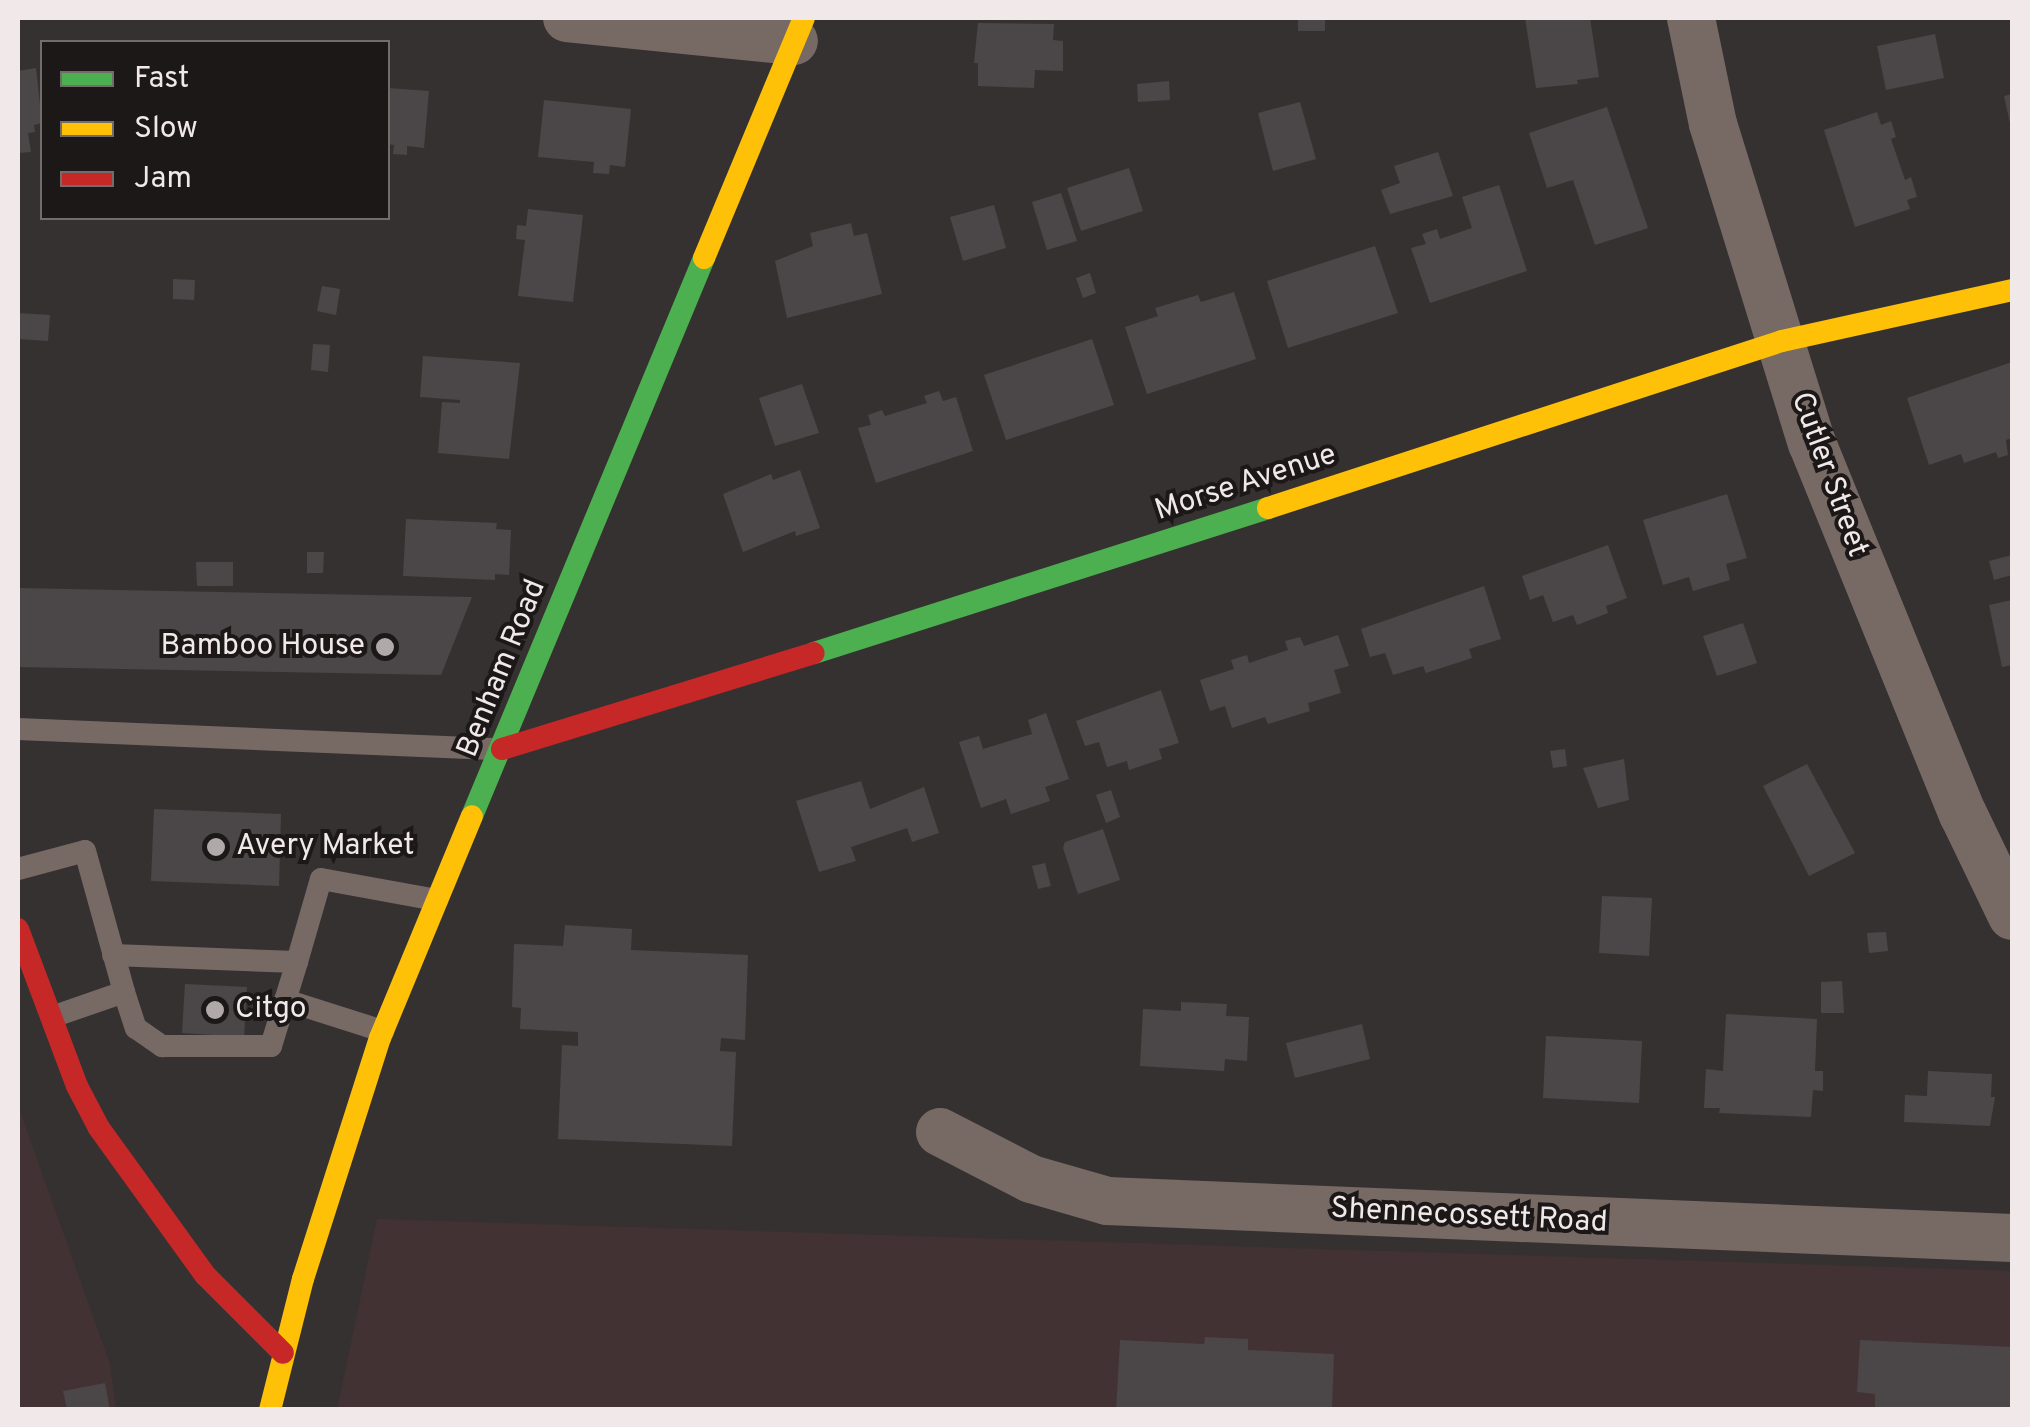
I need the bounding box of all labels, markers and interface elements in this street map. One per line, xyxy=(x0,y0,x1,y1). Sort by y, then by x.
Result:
legend xyxy=(40,40,390,220)
text: Fast xyxy=(134,61,189,98)
text: Slow xyxy=(134,111,198,148)
text: Jam xyxy=(134,161,192,198)
street label: Cutler Street xyxy=(1782,388,1874,562)
street label: Morse Avenue xyxy=(1150,438,1342,530)
street label: Benham Road xyxy=(451,575,555,763)
place label: Bamboo House xyxy=(161,629,365,665)
marker: Bamboo House xyxy=(374,636,396,658)
place label: Avery Market xyxy=(236,829,414,865)
marker: Avery Market xyxy=(205,836,227,858)
place label: Citgo xyxy=(235,992,307,1028)
marker: Citgo xyxy=(204,999,226,1021)
street label: Shennecossett Road xyxy=(1330,1192,1608,1242)

